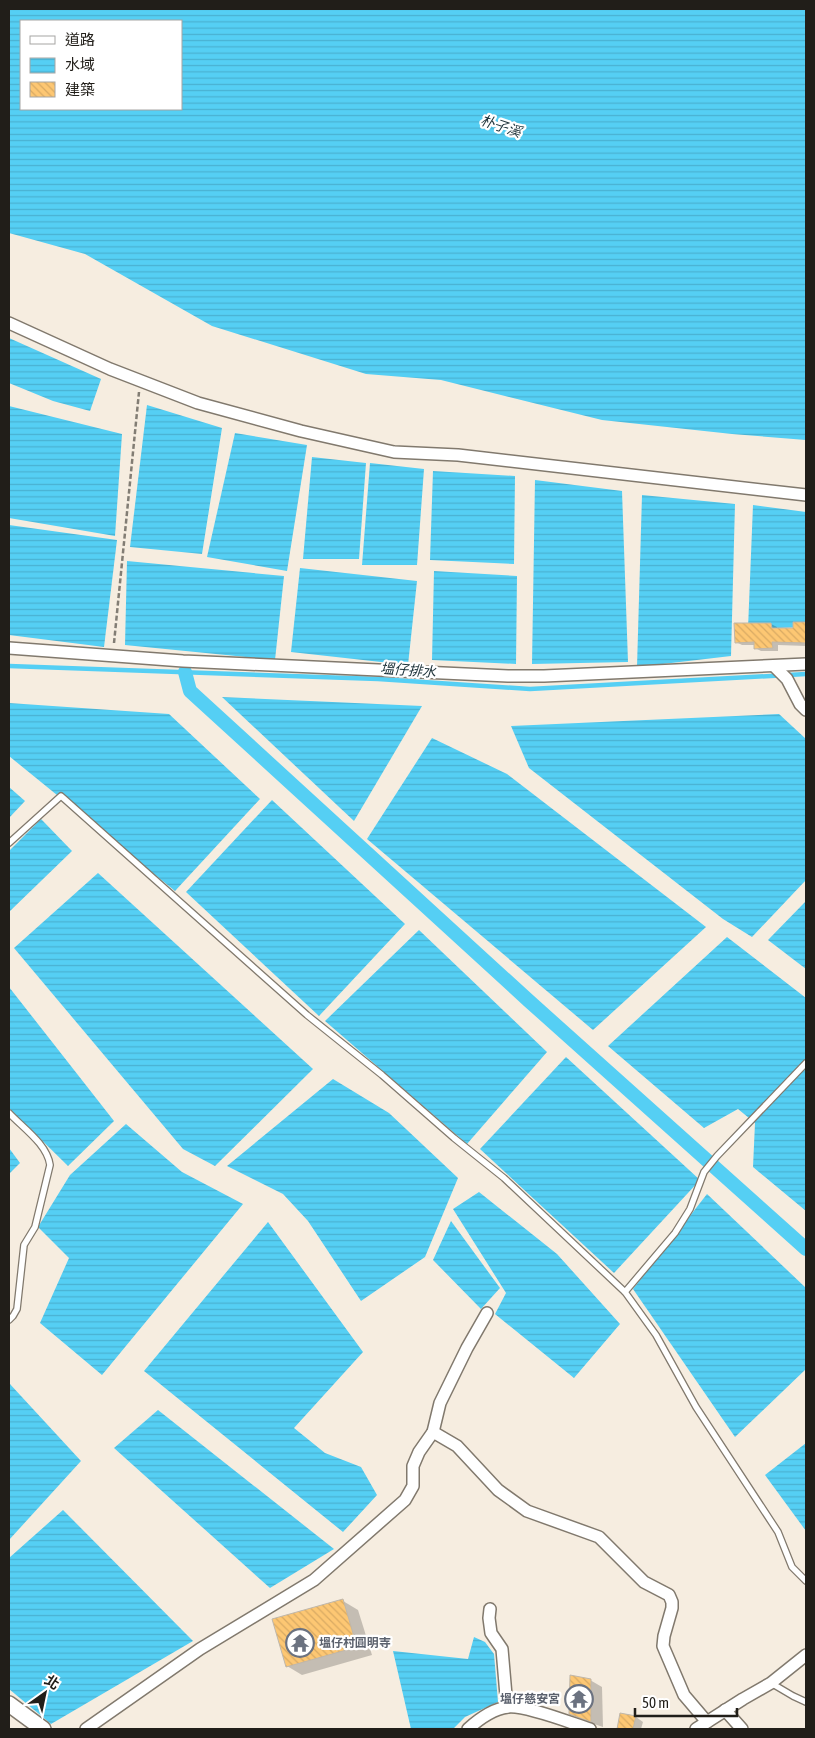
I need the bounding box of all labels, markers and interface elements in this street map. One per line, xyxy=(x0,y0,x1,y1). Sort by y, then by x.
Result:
legend xyxy=(20,20,182,110)
text: 道路 xyxy=(65,31,95,48)
text: 水域 xyxy=(65,56,95,73)
text: 建築 xyxy=(65,81,95,98)
water label: 朴子溪 xyxy=(479,112,525,141)
water label: 塭仔排水 xyxy=(380,660,437,680)
temple icon: 塭仔村圓明寺 xyxy=(285,1628,315,1658)
place label: 塭仔村圓明寺 xyxy=(319,1636,391,1650)
north arrow xyxy=(20,1668,70,1718)
text: 北 xyxy=(42,1672,62,1693)
temple icon: 塭仔慈安宮 xyxy=(564,1684,594,1714)
scale bar xyxy=(635,1686,738,1718)
place label: 塭仔慈安宮 xyxy=(500,1692,560,1706)
text: 50 m xyxy=(642,1694,669,1711)

